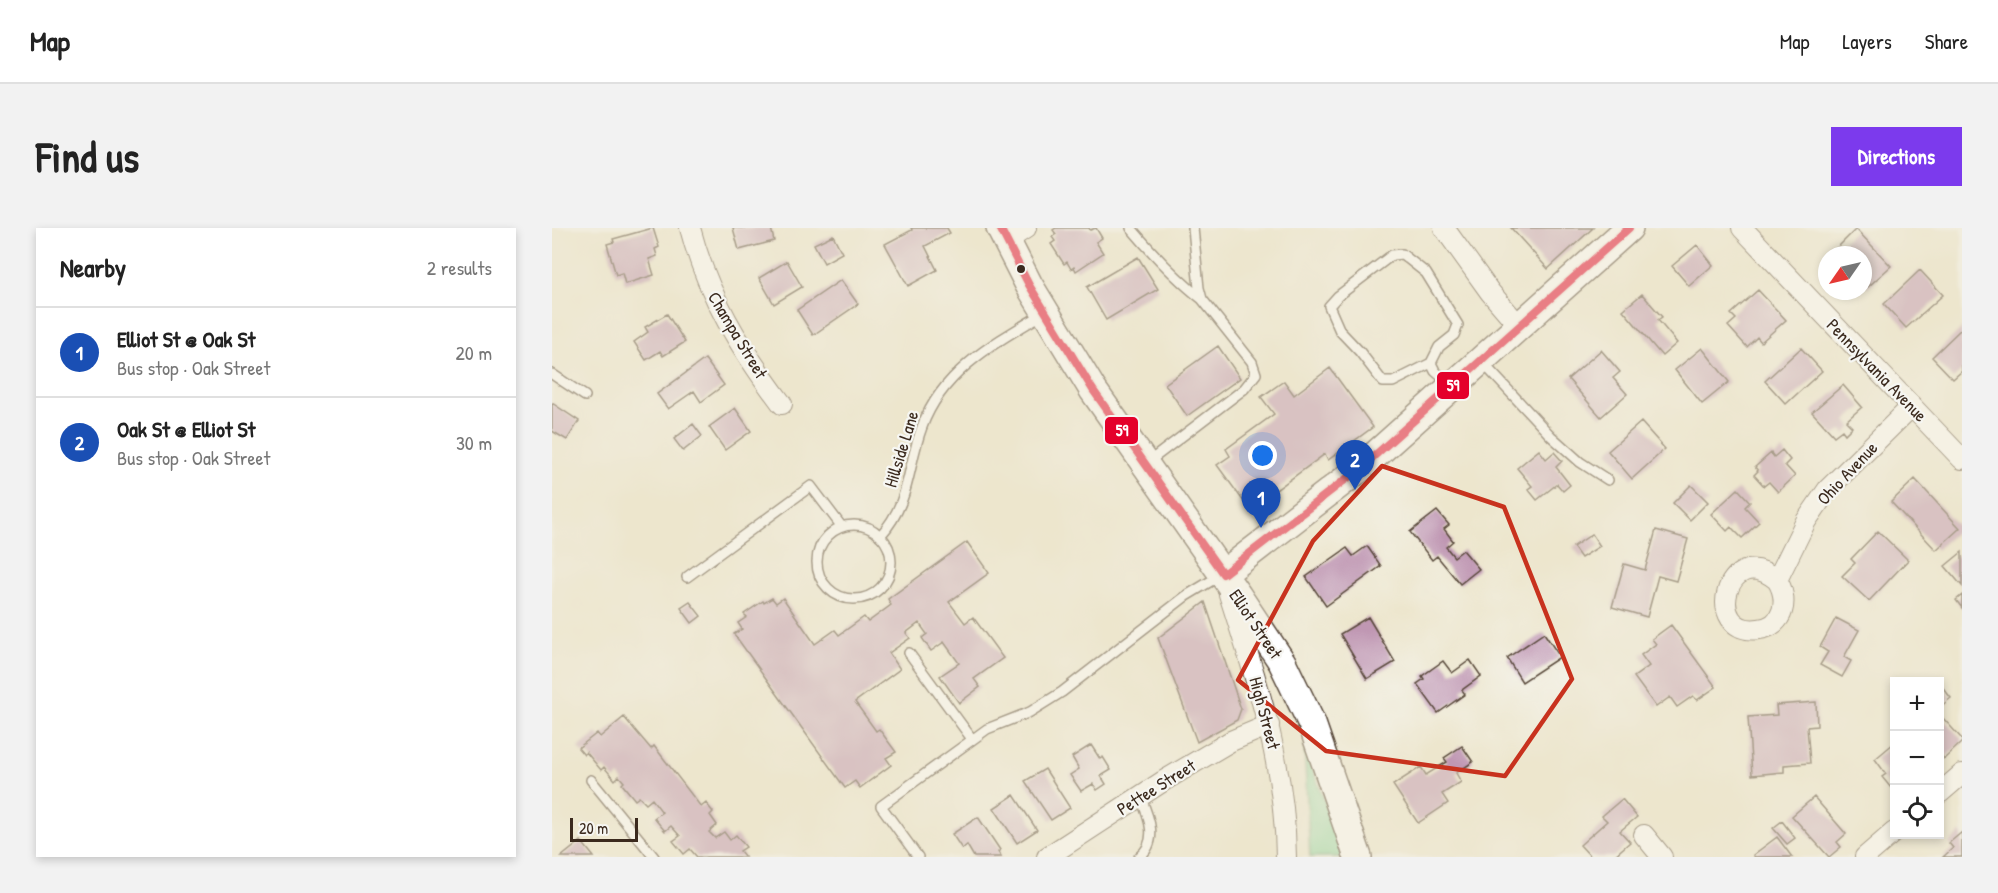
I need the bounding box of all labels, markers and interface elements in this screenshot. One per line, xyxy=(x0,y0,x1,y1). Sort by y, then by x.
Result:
text: Map xyxy=(30,22,70,60)
text: Map xyxy=(1780,27,1809,56)
text: Layers xyxy=(1842,27,1892,56)
text: Share xyxy=(1925,27,1968,56)
button: Directions xyxy=(1831,127,1962,186)
text: Find us xyxy=(36,128,139,185)
north arrow xyxy=(1818,246,1872,300)
text: Nearby xyxy=(60,250,126,285)
text: 2 results xyxy=(427,254,492,281)
unlabelled marker xyxy=(1015,263,1027,275)
street label: Champa Street xyxy=(702,287,774,384)
street label: Pennsylvania Avenue xyxy=(1821,313,1933,427)
text: Elliot St @ Oak St xyxy=(117,324,255,354)
text: 1 xyxy=(76,339,83,366)
text: 20 m xyxy=(455,339,492,366)
text: Bus stop · Oak Street xyxy=(117,354,270,381)
line badge: 59 xyxy=(1436,371,1470,400)
text: 59 xyxy=(1447,374,1459,396)
street label: Hillside Lane xyxy=(878,408,924,490)
text: Oak St @ Elliot St xyxy=(117,414,255,444)
line badge: 59 xyxy=(1104,416,1139,445)
text: 59 xyxy=(1116,419,1128,441)
text: 2 xyxy=(75,429,84,456)
text: 30 m xyxy=(456,429,492,456)
street label: Ohio Avenue xyxy=(1811,436,1883,510)
pin: 2 xyxy=(1336,440,1374,490)
your location xyxy=(1248,441,1277,470)
text: Bus stop · Oak Street xyxy=(117,444,270,471)
pin: 1 xyxy=(1242,478,1280,528)
street label: Elliot Street xyxy=(1223,584,1289,664)
street label: High Street xyxy=(1243,674,1287,753)
map controls xyxy=(1890,677,1944,839)
button: + xyxy=(1890,677,1944,731)
button: − xyxy=(1890,731,1944,785)
street label: Pettee Street xyxy=(1112,753,1201,821)
button: locate xyxy=(1890,785,1944,839)
scale bar xyxy=(570,815,638,842)
text: 20 m xyxy=(579,817,608,839)

